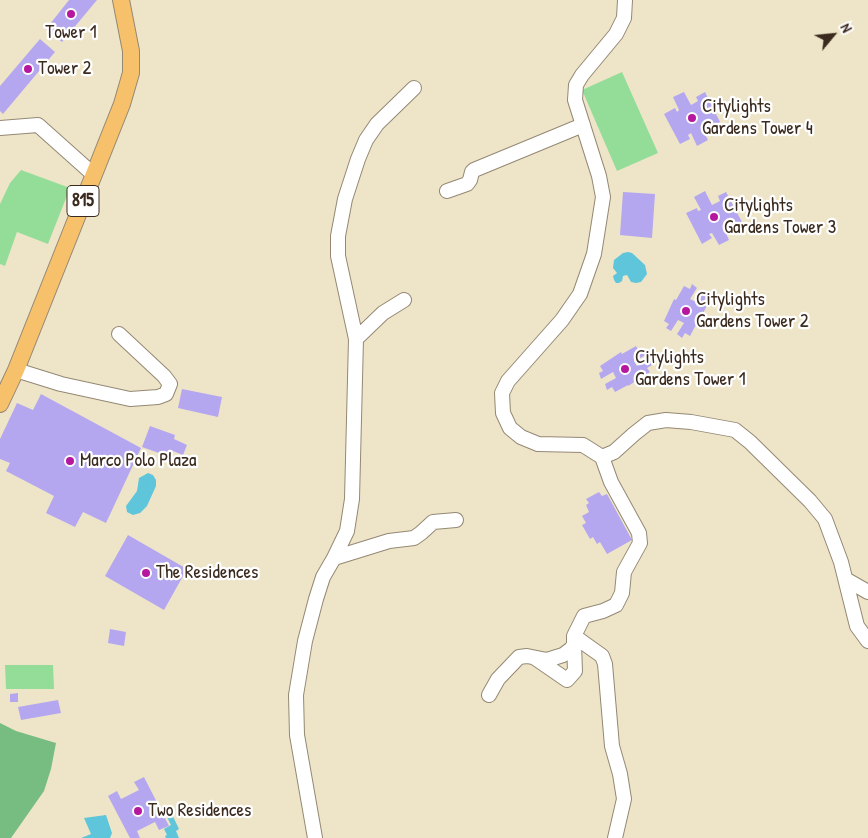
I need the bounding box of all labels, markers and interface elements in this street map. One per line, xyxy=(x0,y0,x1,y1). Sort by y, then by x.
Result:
marker: Tower 1 xyxy=(65,8,77,20)
north arrow xyxy=(808,10,858,60)
text: N xyxy=(837,20,857,35)
place label: Tower 1 xyxy=(45,22,97,44)
place label: Tower 2 xyxy=(38,58,91,80)
marker: Tower 2 xyxy=(22,63,34,75)
place label: Citylights Gardens Tower 4 xyxy=(702,96,813,140)
marker: Citylights Gardens Tower 4 xyxy=(686,112,698,124)
road number: 815 xyxy=(67,186,99,217)
place label: Citylights Gardens Tower 3 xyxy=(724,195,836,239)
marker: Citylights Gardens Tower 3 xyxy=(708,211,720,223)
place label: Citylights Gardens Tower 2 xyxy=(696,289,809,333)
marker: Citylights Gardens Tower 2 xyxy=(680,305,692,317)
place label: Citylights Gardens Tower 1 xyxy=(635,347,746,391)
marker: Citylights Gardens Tower 1 xyxy=(619,363,631,375)
place label: Marco Polo Plaza xyxy=(80,450,197,472)
marker: Marco Polo Plaza xyxy=(64,455,76,467)
place label: The Residences xyxy=(156,562,258,584)
marker: The Residences xyxy=(140,567,152,579)
place label: Two Residences xyxy=(148,800,251,822)
marker: Two Residences xyxy=(132,805,144,817)

